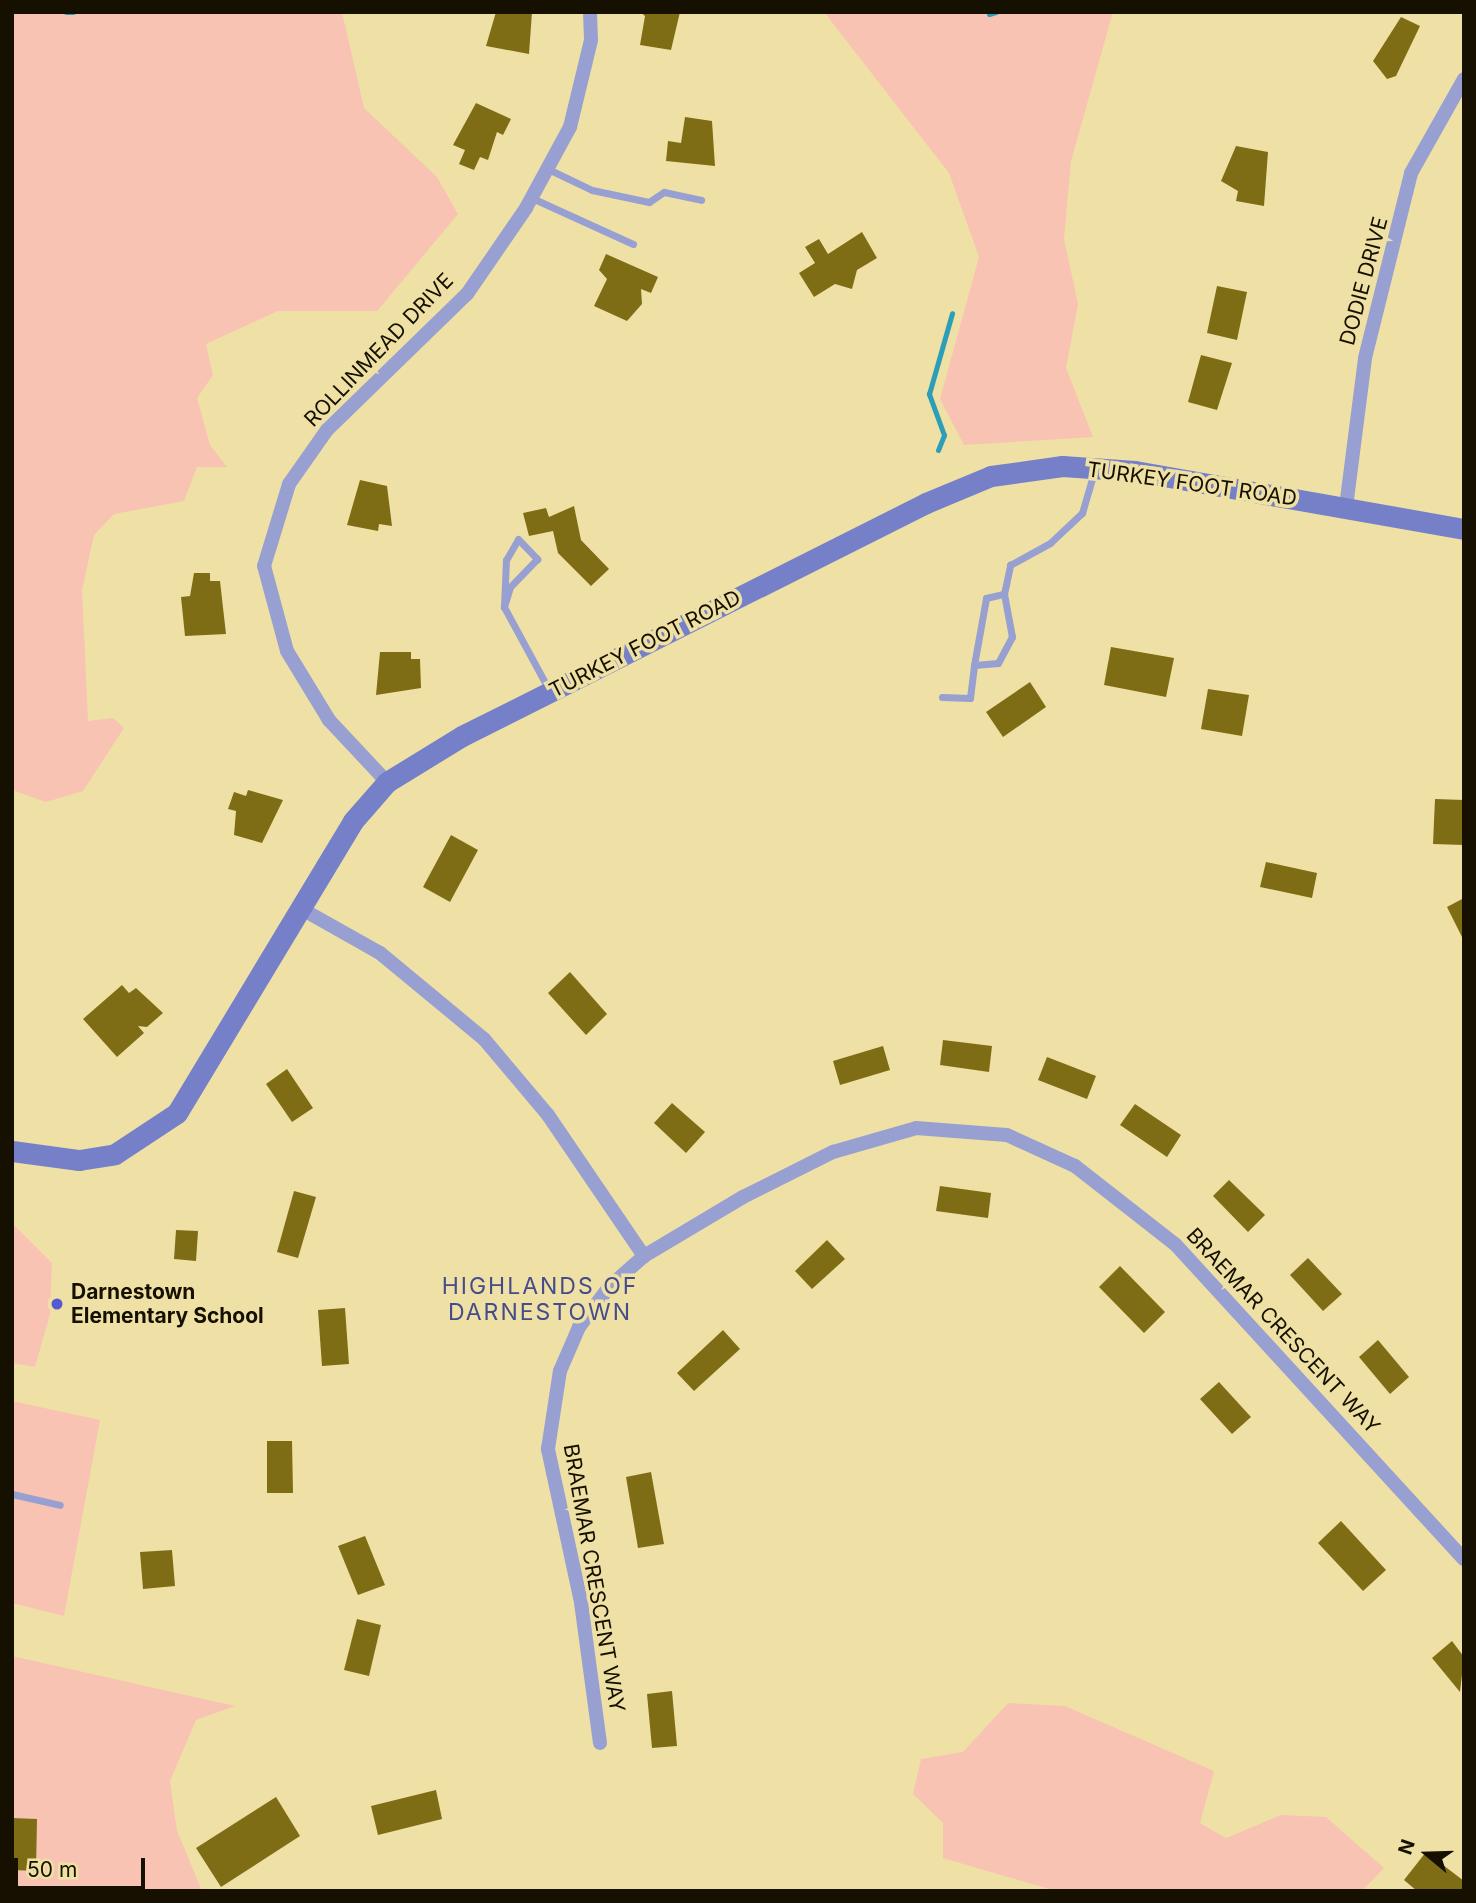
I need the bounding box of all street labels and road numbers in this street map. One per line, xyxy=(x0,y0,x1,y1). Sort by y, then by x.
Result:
street label: DODIE DRIVE xyxy=(1335,214,1393,348)
street label: ROLLINMEAD DRIVE xyxy=(299,268,459,432)
street label: TURKEY FOOT ROAD xyxy=(1086,457,1298,511)
street label: TURKEY FOOT ROAD xyxy=(545,585,745,703)
street label: BRAEMAR CRESCENT WAY xyxy=(1181,1223,1385,1439)
street label: BRAEMAR CRESCENT WAY xyxy=(558,1442,630,1714)

